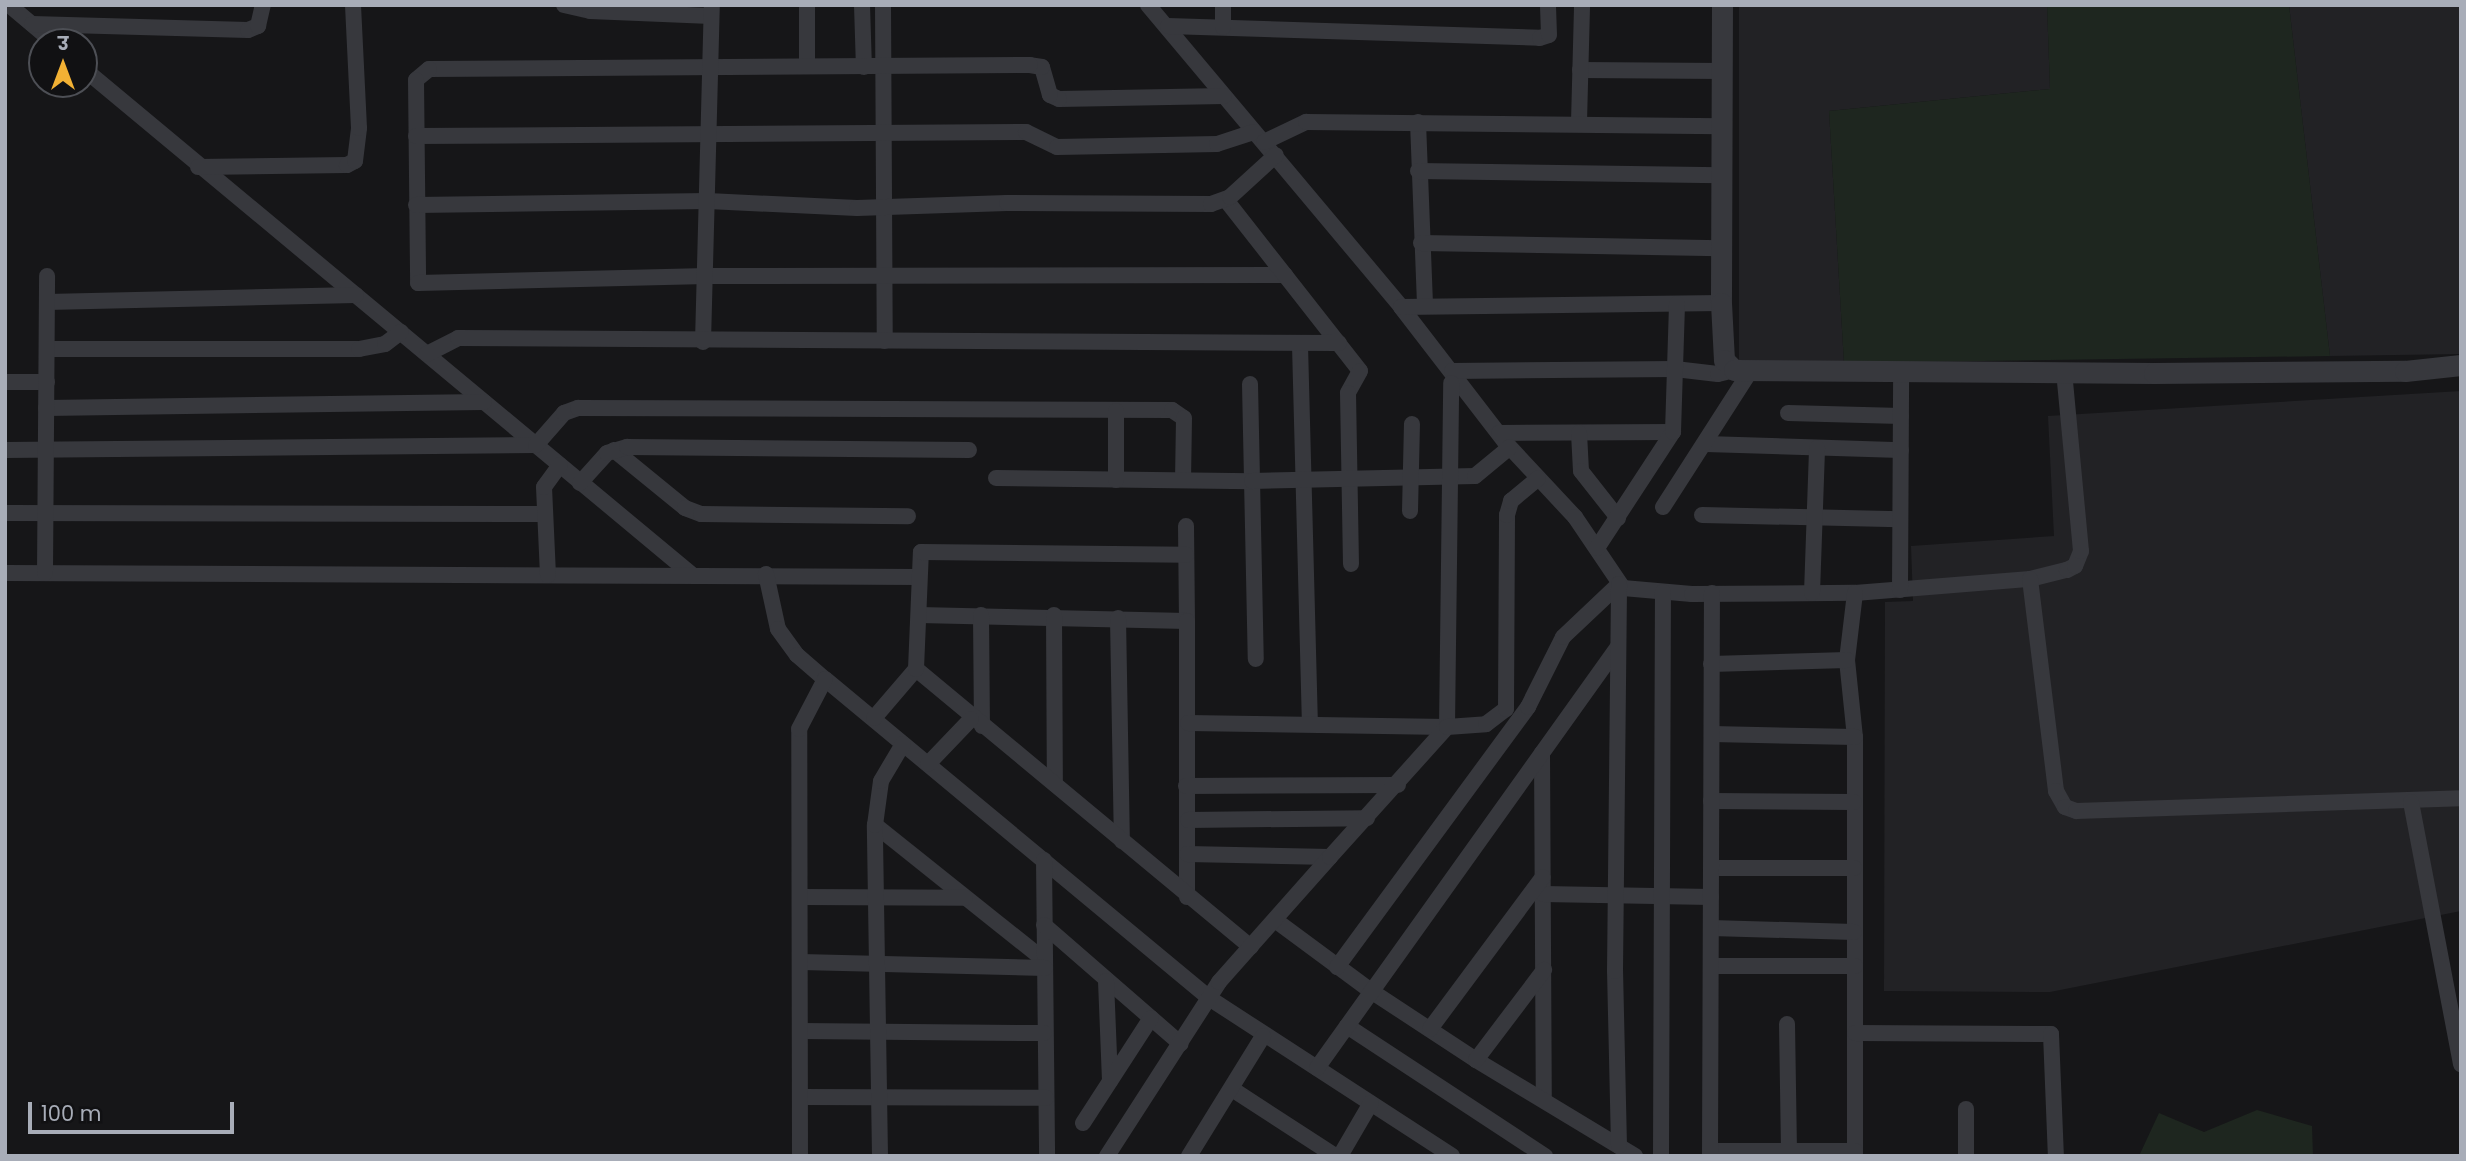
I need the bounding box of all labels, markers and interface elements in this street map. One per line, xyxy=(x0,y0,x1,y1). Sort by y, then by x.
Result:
north arrow xyxy=(28,28,98,98)
text: उ xyxy=(58,30,68,57)
scale bar xyxy=(32,1088,238,1132)
text: 100 m xyxy=(41,1099,101,1128)

